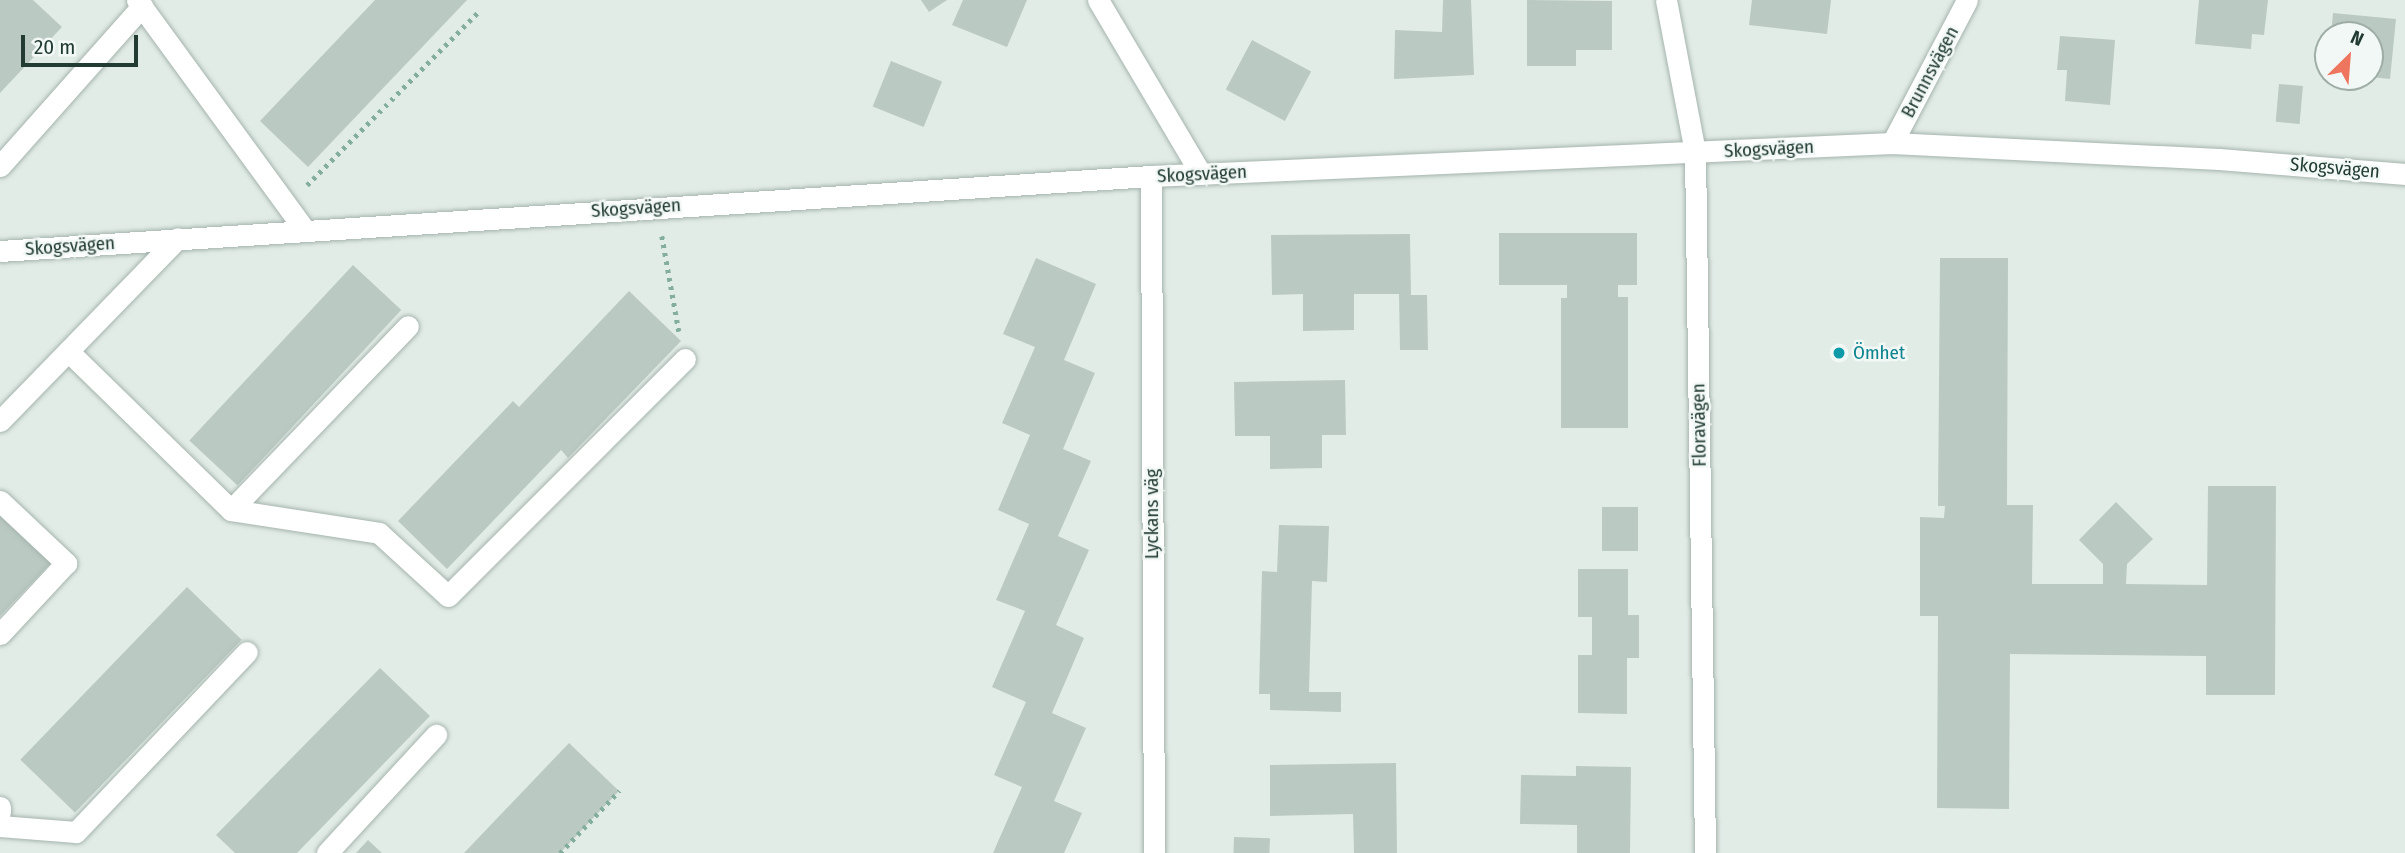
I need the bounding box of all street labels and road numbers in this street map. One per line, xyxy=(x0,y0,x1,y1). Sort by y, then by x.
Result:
street label: Brunnsvägen xyxy=(1896,22,1964,122)
street label: Skogsvägen xyxy=(1723,135,1815,163)
street label: Skogsvägen xyxy=(2289,153,2381,183)
street label: Skogsvägen xyxy=(1156,160,1248,188)
street label: Skogsvägen xyxy=(590,193,682,223)
street label: Skogsvägen xyxy=(24,231,116,261)
street label: Floravägen xyxy=(1687,383,1711,467)
street label: Lyckans väg xyxy=(1141,469,1163,559)

